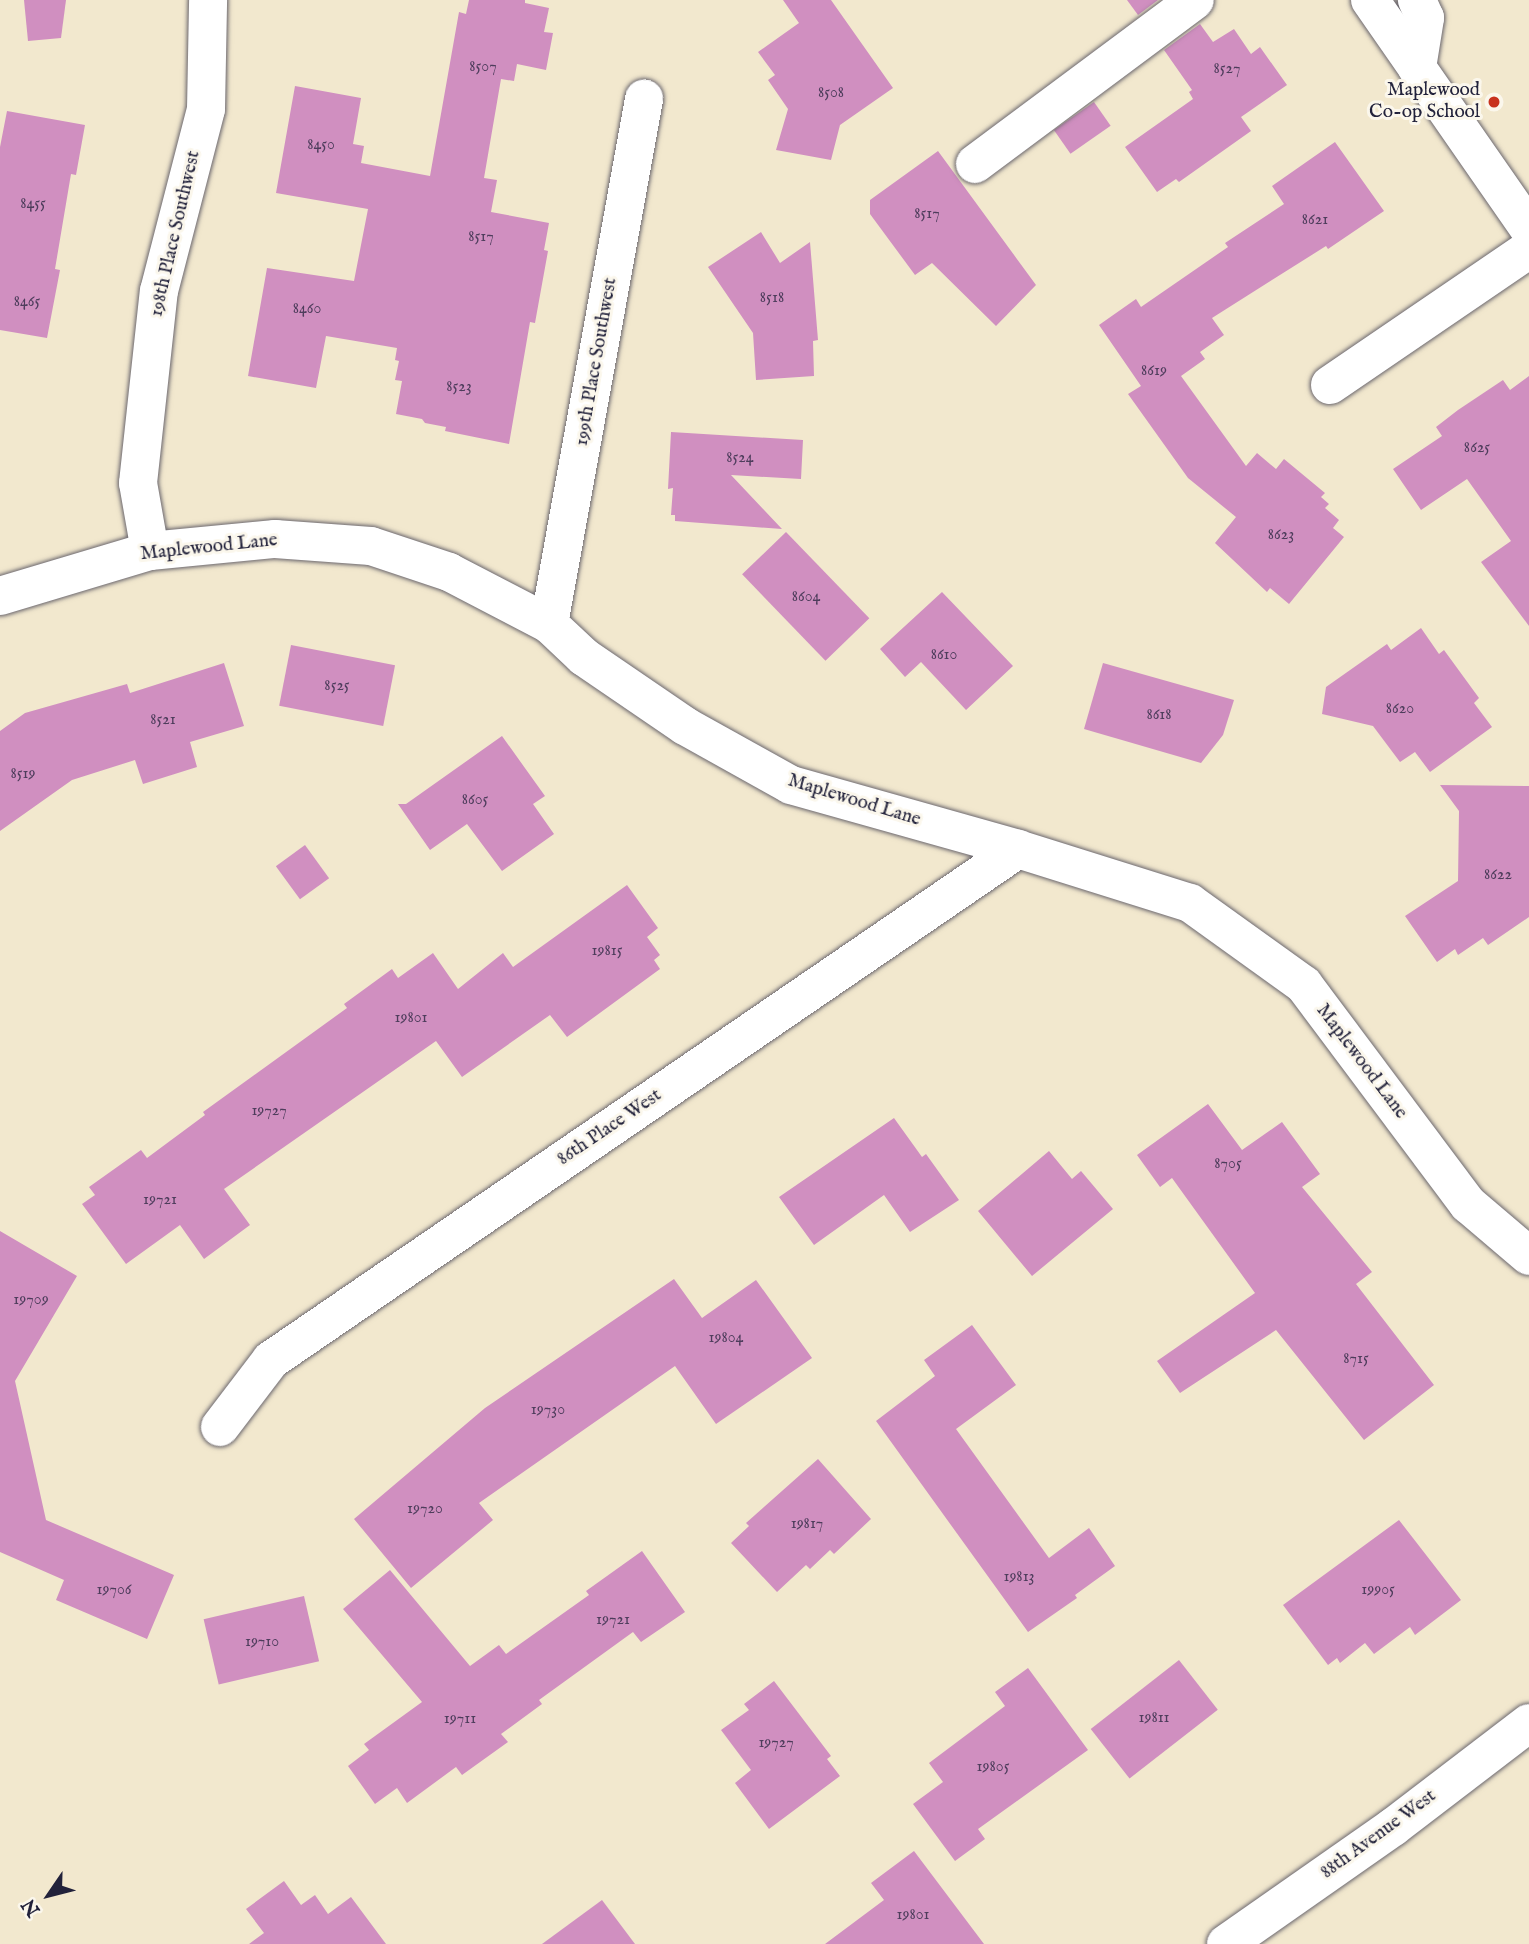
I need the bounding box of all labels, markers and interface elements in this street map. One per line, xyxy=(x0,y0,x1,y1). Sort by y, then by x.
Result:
house number: 8507 xyxy=(469,57,497,77)
house number: 8527 xyxy=(1214,59,1240,79)
place label: Maplewood Co-op School xyxy=(1369,80,1480,124)
house number: 8508 xyxy=(818,83,844,103)
marker: Maplewood Co-op School xyxy=(1486,94,1502,110)
house number: 8450 xyxy=(307,135,335,155)
street label: 198th Place Southwest xyxy=(146,149,206,319)
house number: 8455 xyxy=(20,194,46,214)
house number: 8517 xyxy=(914,204,940,224)
house number: 8621 xyxy=(1302,210,1328,230)
house number: 8517 xyxy=(468,227,494,247)
street label: 199th Place Southwest xyxy=(571,276,623,448)
house number: 8518 xyxy=(760,288,784,308)
house number: 8465 xyxy=(14,292,40,312)
house number: 8460 xyxy=(293,299,321,319)
house number: 8619 xyxy=(1141,361,1167,381)
house number: 8523 xyxy=(446,377,472,397)
house number: 8625 xyxy=(1464,438,1490,458)
house number: 8524 xyxy=(726,448,754,468)
house number: 8623 xyxy=(1268,525,1294,545)
street label: Maplewood Lane xyxy=(139,529,279,567)
house number: 8604 xyxy=(792,587,820,607)
house number: 8610 xyxy=(931,645,957,665)
house number: 8525 xyxy=(324,676,350,696)
house number: 8620 xyxy=(1386,699,1414,719)
house number: 8618 xyxy=(1146,705,1172,725)
house number: 8521 xyxy=(150,710,176,730)
house number: 8519 xyxy=(10,764,36,784)
street label: Maplewood Lane xyxy=(785,770,923,832)
house number: 8605 xyxy=(462,790,488,810)
house number: 8622 xyxy=(1484,865,1512,885)
house number: 19815 xyxy=(592,941,622,961)
street label: Maplewood Lane xyxy=(1310,1000,1412,1124)
house number: 19801 xyxy=(395,1008,427,1028)
street label: 86th Place West xyxy=(554,1085,666,1171)
house number: 19727 xyxy=(251,1101,287,1121)
house number: 8705 xyxy=(1214,1154,1242,1174)
house number: 19721 xyxy=(143,1190,177,1210)
house number: 19709 xyxy=(13,1290,49,1310)
house number: 19804 xyxy=(709,1328,743,1348)
house number: 8715 xyxy=(1343,1349,1369,1369)
house number: 19730 xyxy=(531,1400,565,1420)
house number: 19720 xyxy=(407,1499,443,1519)
house number: 19817 xyxy=(791,1514,823,1534)
house number: 19813 xyxy=(1003,1567,1035,1587)
house number: 19706 xyxy=(96,1580,132,1600)
house number: 19905 xyxy=(1361,1580,1395,1600)
house number: 19721 xyxy=(596,1610,630,1630)
house number: 19710 xyxy=(245,1632,279,1652)
house number: 19811 xyxy=(1138,1708,1170,1728)
house number: 19711 xyxy=(444,1709,476,1729)
house number: 19727 xyxy=(758,1733,794,1753)
house number: 19805 xyxy=(977,1757,1009,1777)
street label: 88th Avenue West xyxy=(1317,1786,1441,1884)
north arrow xyxy=(14,1860,84,1930)
text: N xyxy=(17,1893,46,1921)
house number: 19801 xyxy=(897,1905,929,1925)

